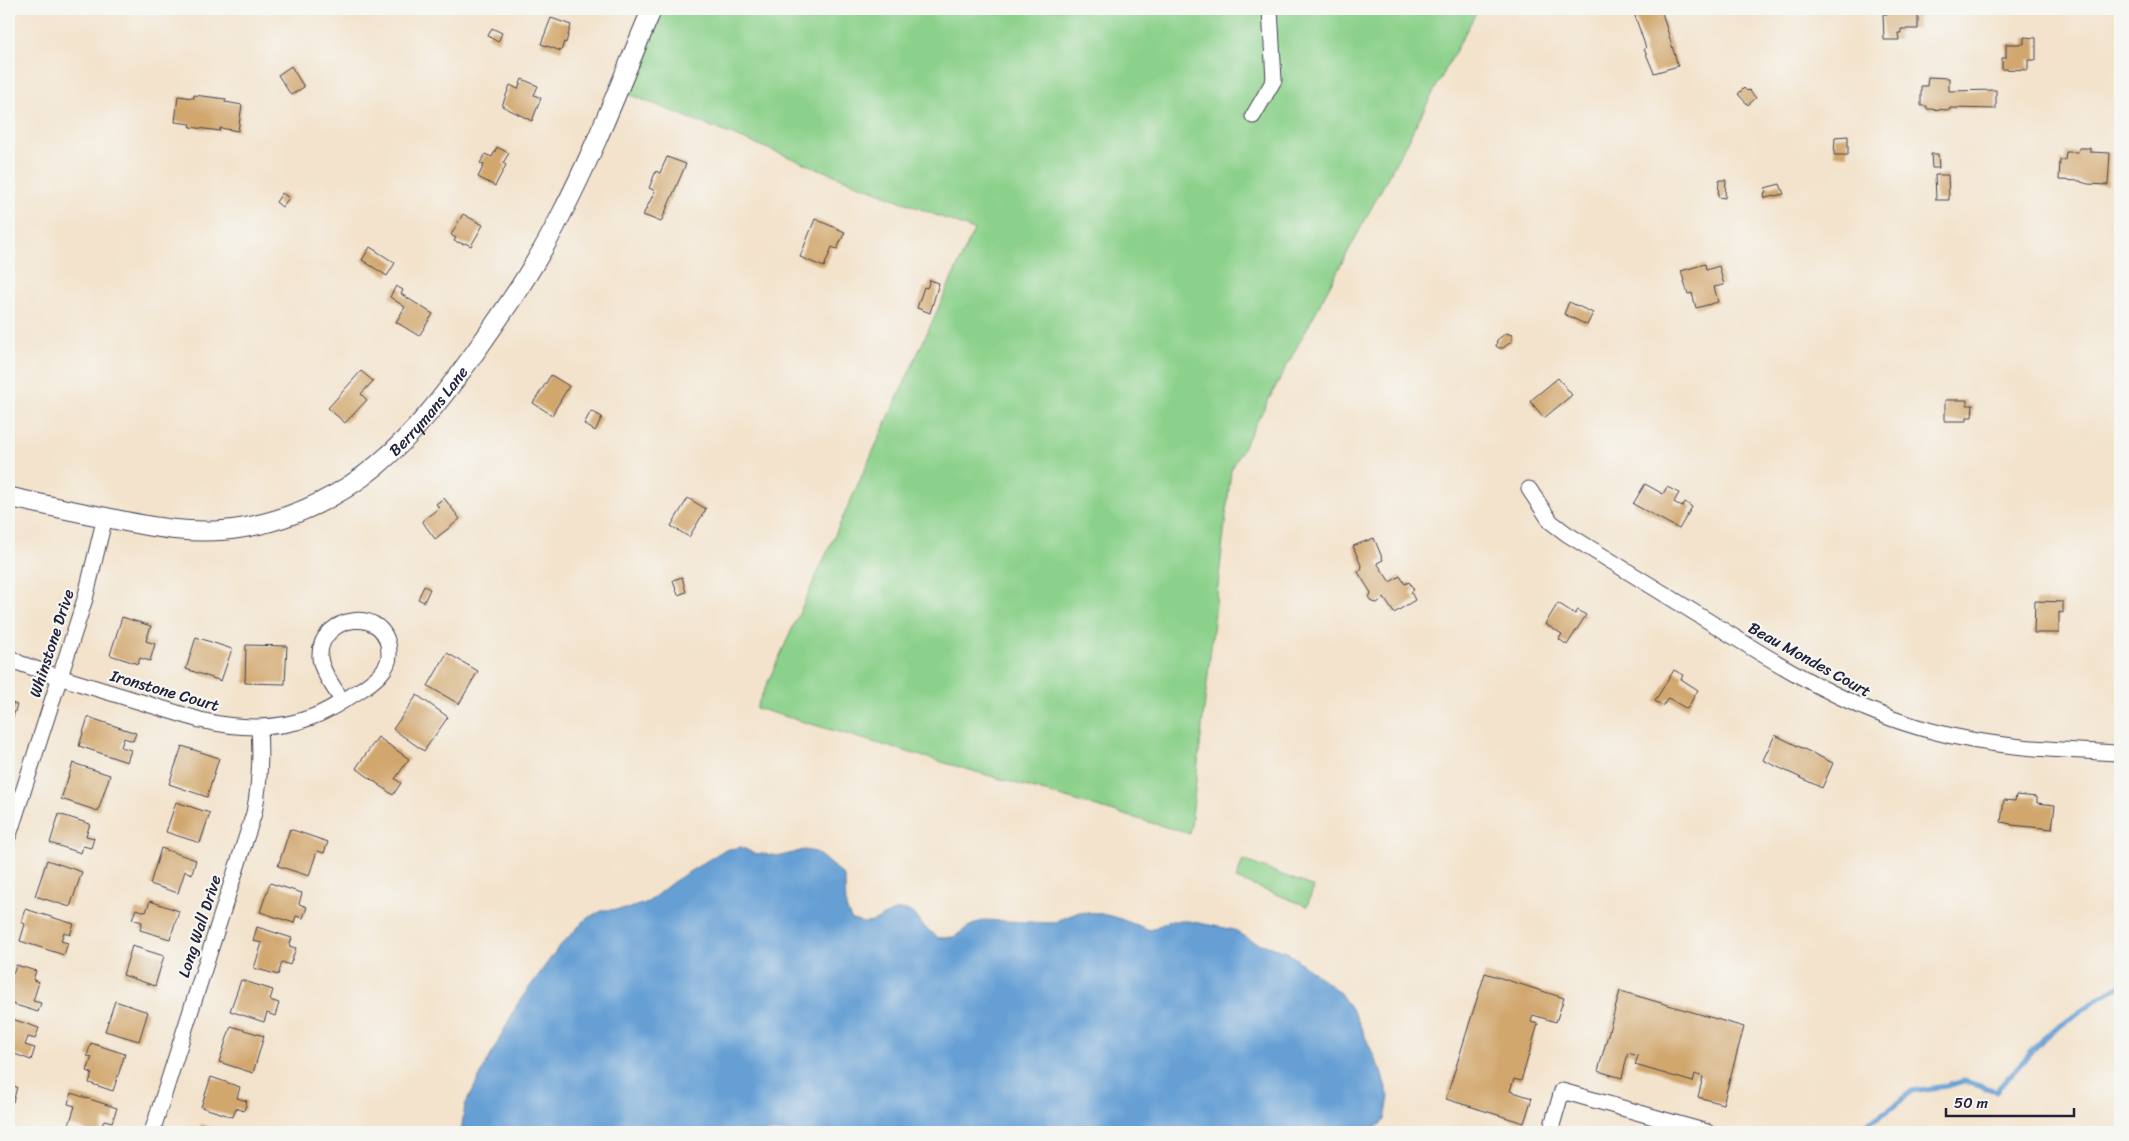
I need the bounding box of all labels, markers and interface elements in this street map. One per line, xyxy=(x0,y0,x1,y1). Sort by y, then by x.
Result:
street label: Berrymans Lane xyxy=(382,360,476,463)
street label: Whinstone Drive xyxy=(20,585,83,701)
street label: Beau Mondes Court xyxy=(1743,614,1877,705)
street label: Ironstone Court xyxy=(106,661,223,720)
street label: Long Wall Drive xyxy=(169,871,230,981)
scale bar xyxy=(1946,1086,2074,1118)
text: 50 m xyxy=(1954,1090,1989,1116)

